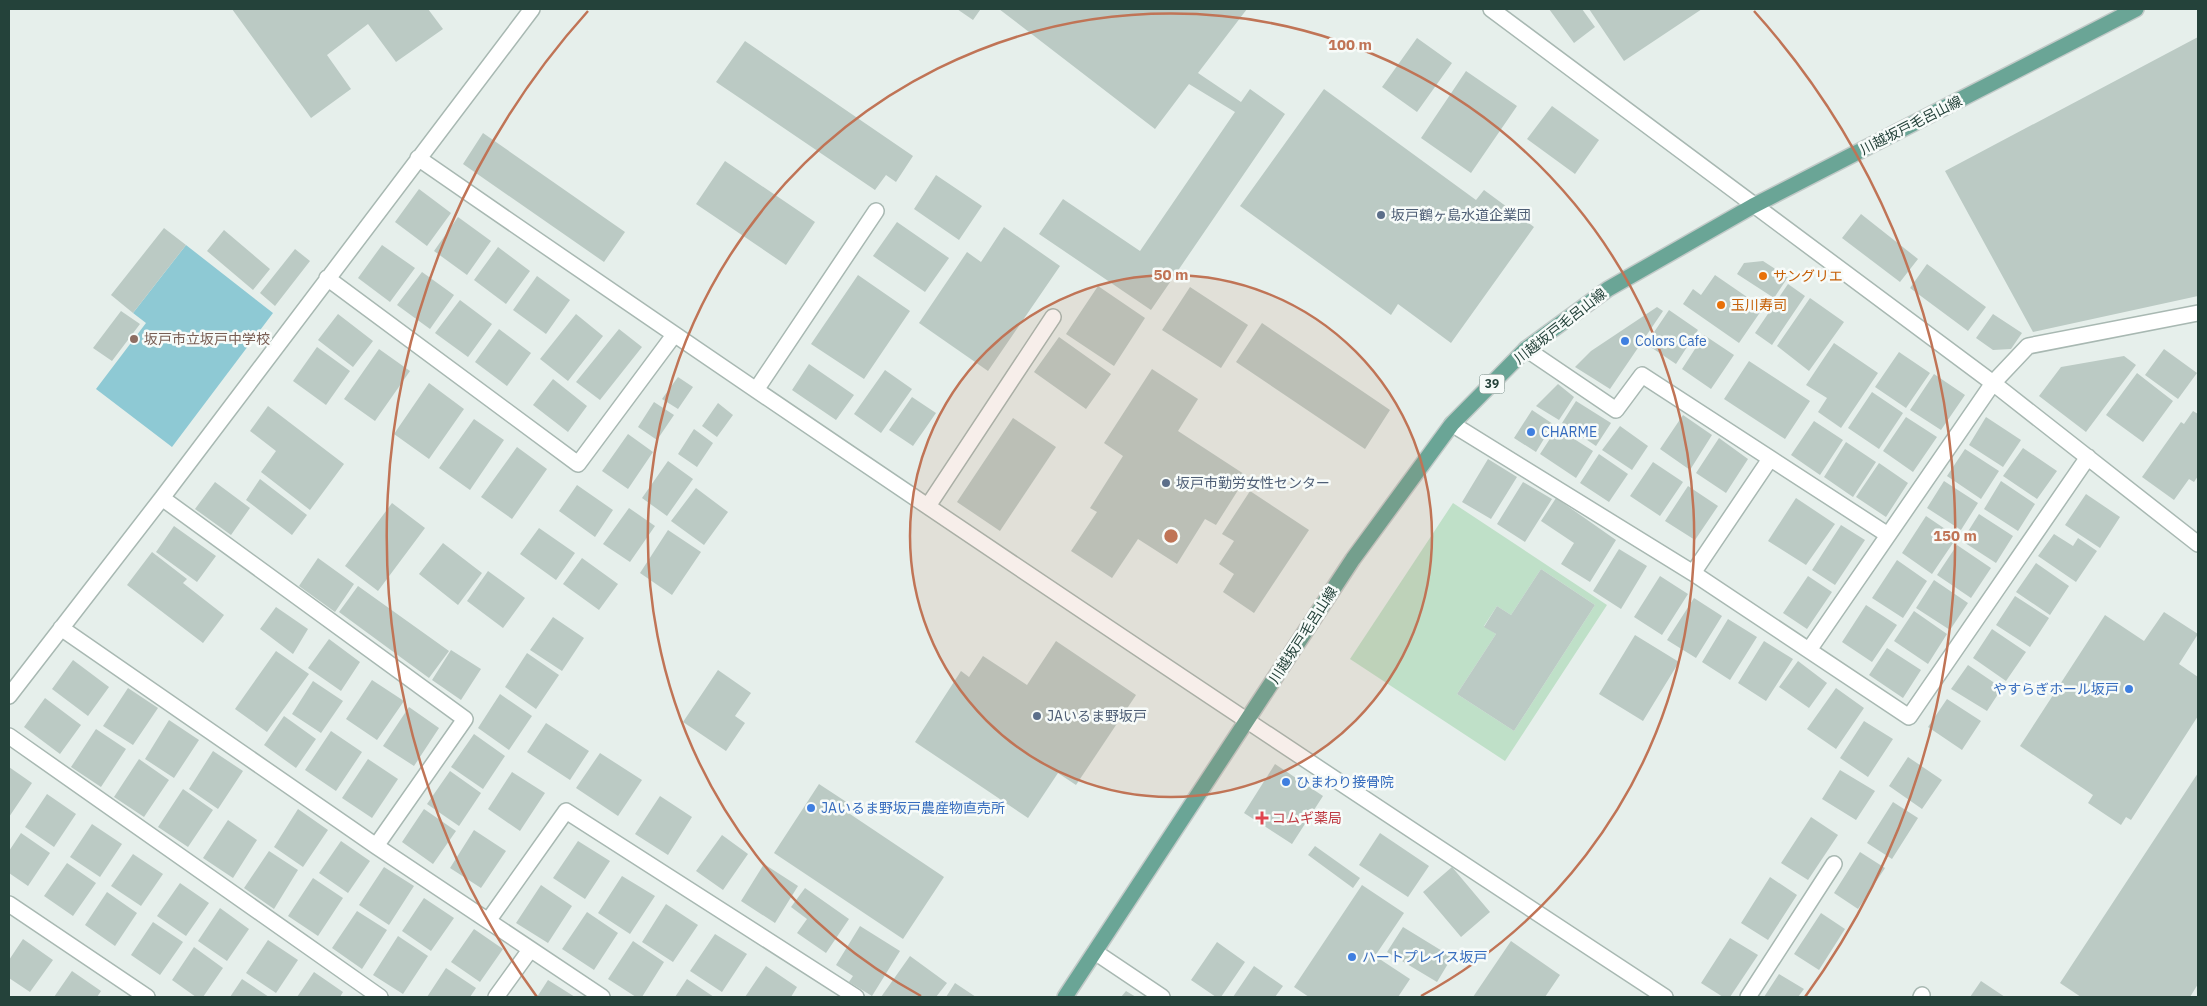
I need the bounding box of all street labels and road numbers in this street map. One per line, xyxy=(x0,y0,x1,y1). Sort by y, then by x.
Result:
street label: 川越坂戸毛呂山線 xyxy=(1857,92,1965,158)
street label: 川越坂戸毛呂山線 xyxy=(1510,284,1610,368)
road number: 39 xyxy=(1480,374,1504,394)
street label: 川越坂戸毛呂山線 xyxy=(1265,583,1341,687)

